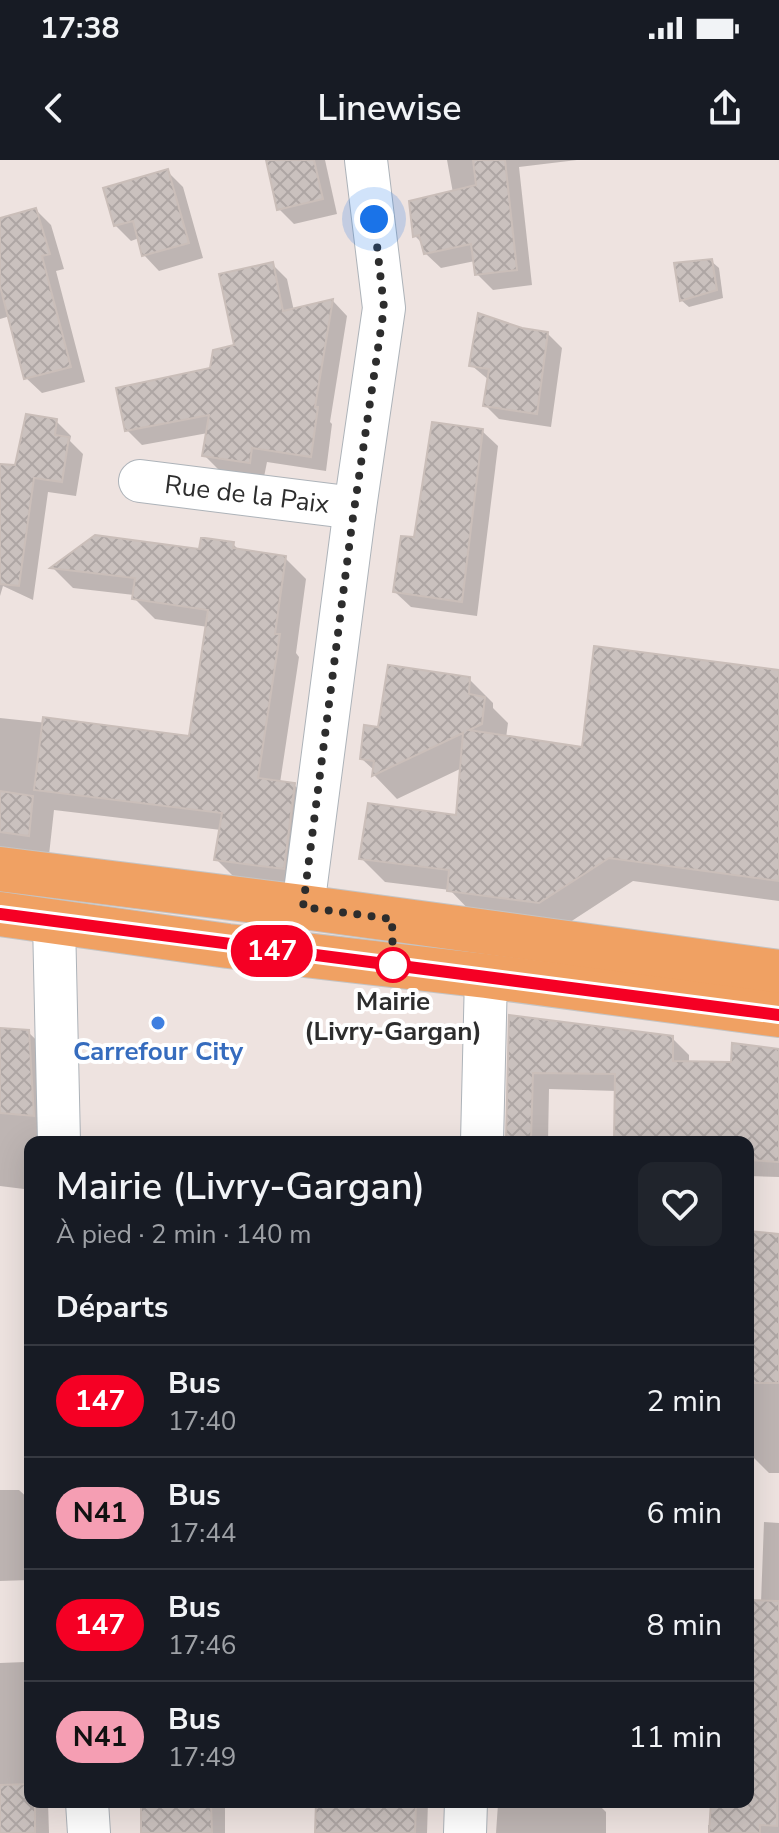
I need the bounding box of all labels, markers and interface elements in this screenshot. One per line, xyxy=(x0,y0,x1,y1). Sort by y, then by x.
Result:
text: 17:38 xyxy=(40,8,119,49)
text: Linewise xyxy=(317,84,462,133)
icon: back xyxy=(32,86,76,130)
icon: share xyxy=(703,86,747,130)
your location xyxy=(354,199,394,239)
street label: Rue de la Paix xyxy=(163,467,332,522)
line badge: 147 xyxy=(226,925,318,977)
text: 147 xyxy=(247,932,297,970)
marker: Mairie (Livry-Gargan) xyxy=(376,948,410,982)
place label: Mairie (Livry-Gargan) xyxy=(304,984,482,1049)
marker: Carrefour City xyxy=(149,1014,167,1032)
place label: Carrefour City xyxy=(73,1034,243,1069)
text: Mairie (Livry-Gargan) xyxy=(56,1161,425,1212)
button: heart xyxy=(638,1162,722,1246)
text: À pied · 2 min · 140 m xyxy=(56,1217,311,1252)
text: Départs xyxy=(56,1287,168,1328)
text: Bus xyxy=(168,1363,221,1404)
text: 2 min xyxy=(647,1381,722,1422)
text: 147 xyxy=(75,1382,125,1420)
text: 17:40 xyxy=(168,1404,236,1439)
text: Bus xyxy=(168,1475,221,1516)
text: 6 min xyxy=(647,1493,722,1534)
text: N41 xyxy=(73,1494,127,1532)
text: 17:44 xyxy=(168,1516,236,1551)
text: Bus xyxy=(168,1587,221,1628)
text: 8 min xyxy=(647,1605,722,1646)
text: 147 xyxy=(75,1606,125,1644)
text: 17:46 xyxy=(168,1628,236,1663)
text: Bus xyxy=(168,1699,221,1740)
text: 11 min xyxy=(629,1717,722,1758)
text: N41 xyxy=(73,1718,127,1756)
text: 17:49 xyxy=(168,1740,236,1775)

